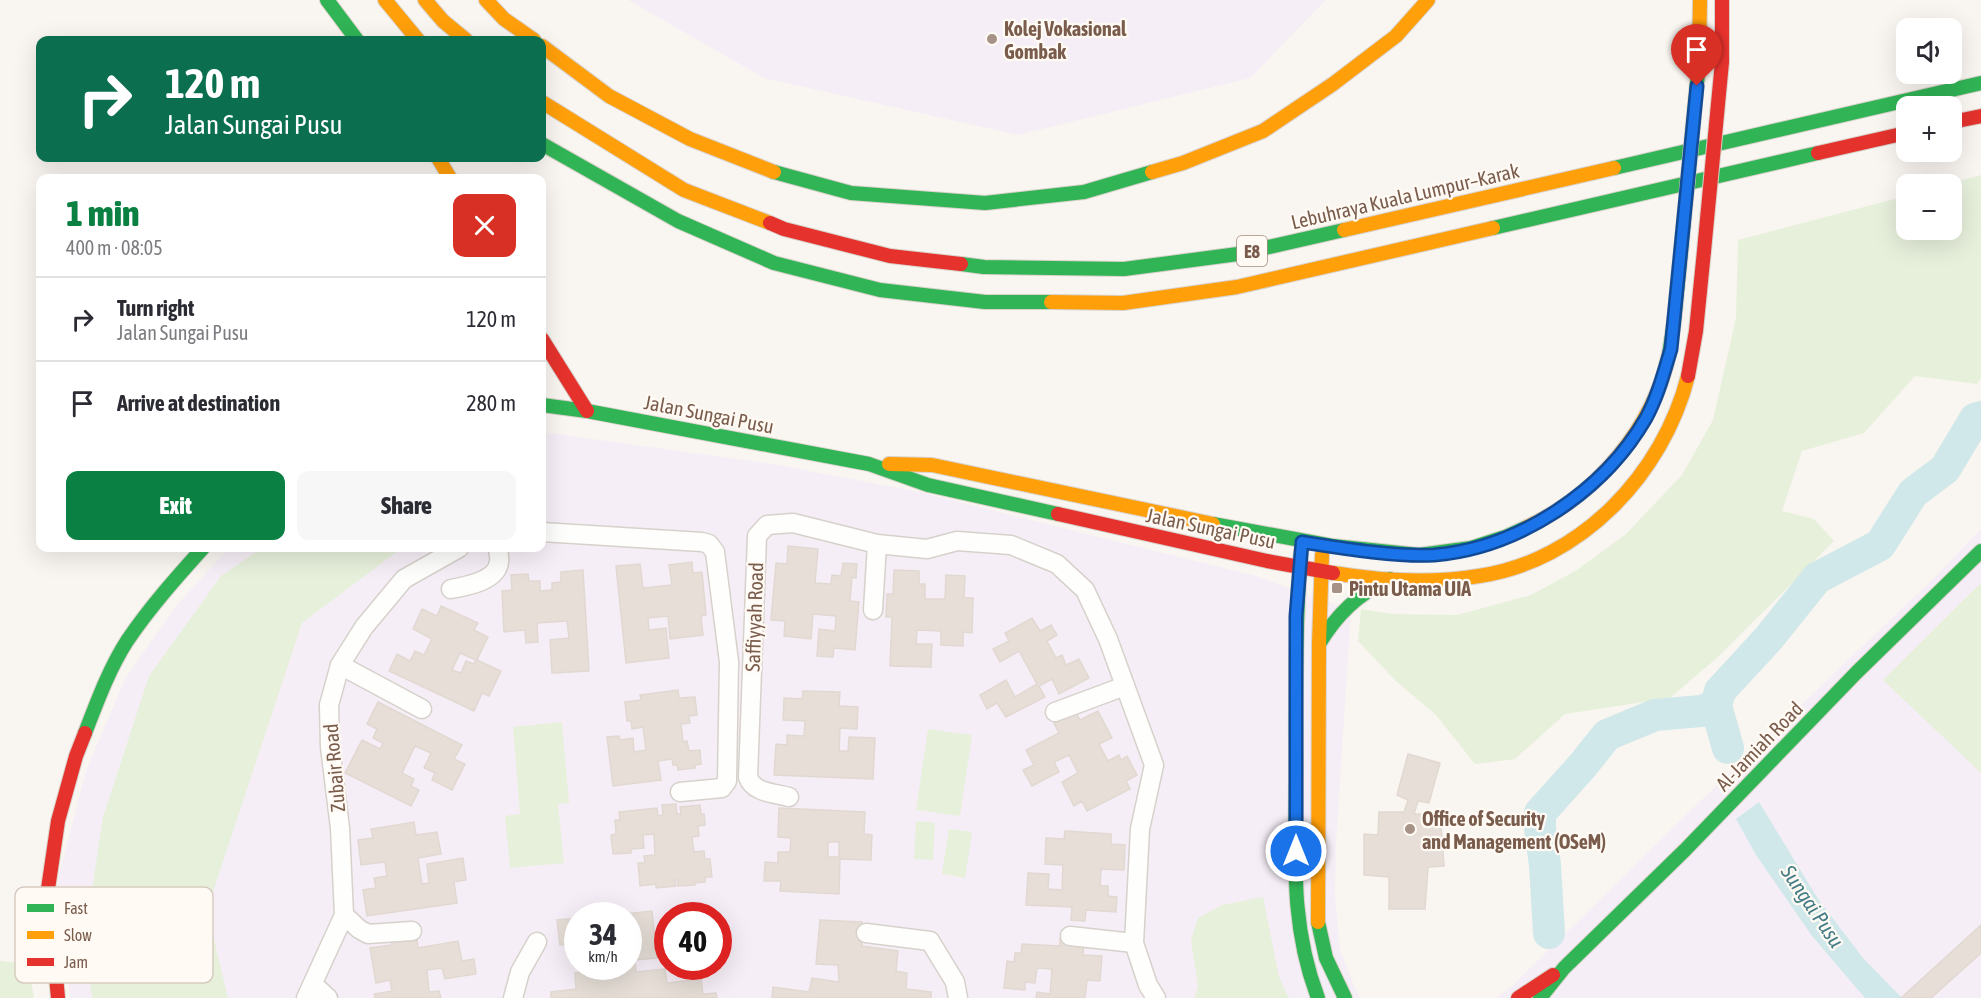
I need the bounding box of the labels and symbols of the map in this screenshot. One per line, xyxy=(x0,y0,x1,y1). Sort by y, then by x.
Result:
place label: Kolej Vokasional Gombak xyxy=(1004,17,1127,63)
pin xyxy=(1671,24,1722,86)
marker: Kolej Vokasional Gombak xyxy=(985,32,999,46)
street label: Lebuhraya Kuala Lumpur–Karak xyxy=(1289,158,1522,233)
road number: E8 xyxy=(1237,236,1267,266)
street label: Jalan Sungai Pusu xyxy=(642,390,776,438)
street label: Jalan Sungai Pusu xyxy=(1144,503,1278,553)
street label: Saffiyyah Road xyxy=(741,562,767,672)
place label: Pintu Utama UIA xyxy=(1349,577,1471,600)
marker: Pintu Utama UIA xyxy=(1330,581,1344,595)
street label: Al-Jamiah Road xyxy=(1711,697,1807,795)
street label: Zubair Road xyxy=(319,723,349,813)
place label: Office of Security and Management (OSeM) xyxy=(1422,807,1606,853)
position arrow xyxy=(1264,819,1328,883)
marker: Office of Security and Management (OSeM) xyxy=(1403,822,1417,836)
water label: Sungai Pusu xyxy=(1776,859,1849,952)
legend xyxy=(15,887,213,983)
text: Fast xyxy=(64,899,88,917)
speed limit sign: 40 xyxy=(654,902,732,980)
text: Slow xyxy=(64,926,92,944)
text: Jam xyxy=(64,953,88,971)

